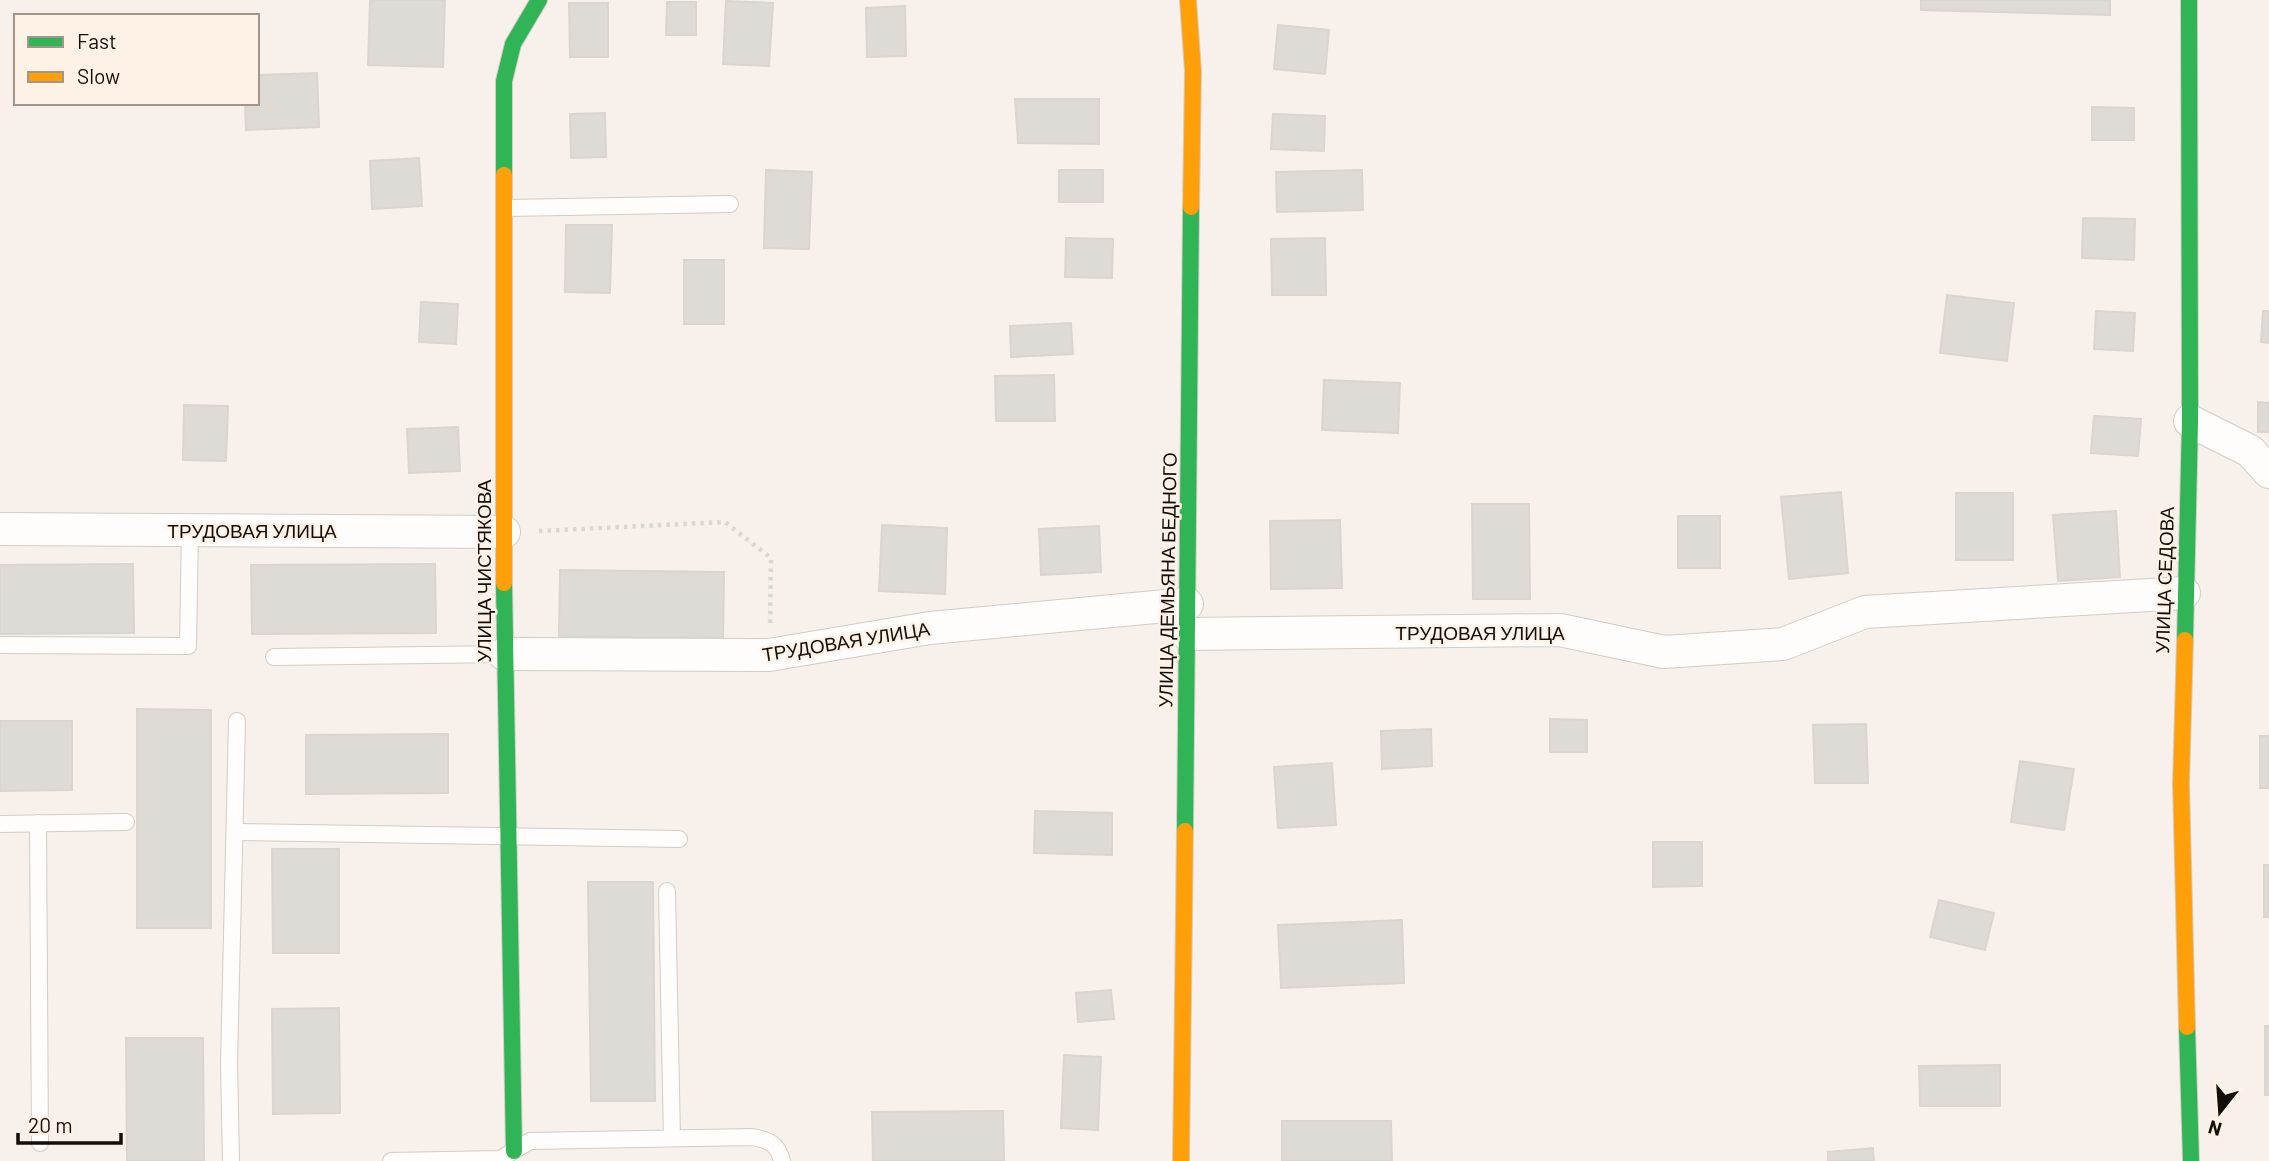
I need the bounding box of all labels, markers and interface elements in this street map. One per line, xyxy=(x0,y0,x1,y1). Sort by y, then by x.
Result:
legend xyxy=(14,14,259,105)
text: Fast xyxy=(77,28,117,53)
text: Slow xyxy=(77,63,120,88)
street label: УЛИЦА ДЕМЬЯНА БЕДНОГО xyxy=(1153,452,1181,708)
street label: УЛИЦА ЧИСТЯКОВА xyxy=(472,479,495,662)
street label: УЛИЦА СЕДОВА xyxy=(2150,506,2178,654)
street label: ТРУДОВАЯ УЛИЦА xyxy=(167,519,337,542)
street label: ТРУДОВАЯ УЛИЦА xyxy=(761,616,932,666)
street label: ТРУДОВАЯ УЛИЦА xyxy=(1395,621,1565,644)
north arrow xyxy=(2185,1077,2255,1147)
scale bar xyxy=(18,1102,121,1146)
text: 20 m xyxy=(28,1112,73,1137)
text: N xyxy=(2205,1116,2224,1142)

